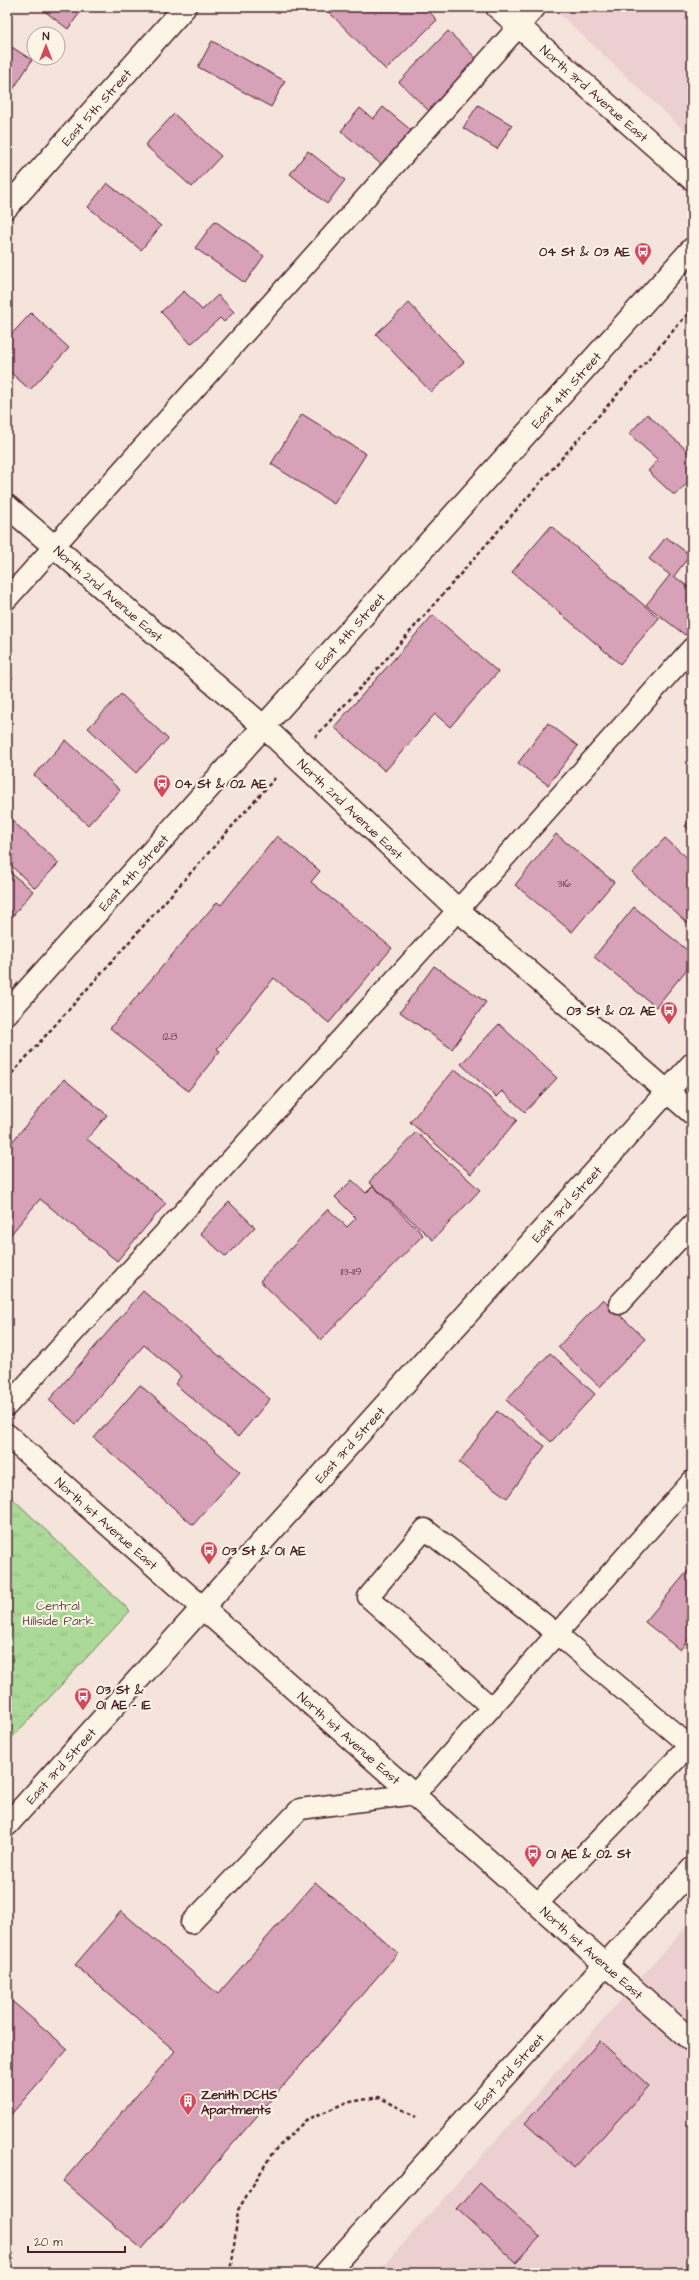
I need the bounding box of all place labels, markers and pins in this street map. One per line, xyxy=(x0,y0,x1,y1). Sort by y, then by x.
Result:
bus stop icon: 04 St & 03 AE xyxy=(633,241,653,266)
place label: 04 St & 03 AE xyxy=(539,243,630,261)
bus stop icon: 04 St & 02 AE xyxy=(152,773,172,798)
place label: 04 St & 02 AE xyxy=(175,775,267,793)
bus stop icon: 03 St & 02 AE xyxy=(659,1000,679,1025)
place label: 03 St & 02 AE xyxy=(566,1002,656,1020)
bus stop icon: 03 St & 01 AE xyxy=(199,1540,219,1565)
place label: 03 St & 01 AE xyxy=(222,1542,306,1560)
place label: 03 St & 01 AE - 1E xyxy=(96,1681,151,1714)
bus stop icon: 03 St & 01 AE - 1E xyxy=(73,1686,93,1711)
bus stop icon: 01 AE & 02 St xyxy=(523,1843,543,1868)
place label: 01 AE & 02 St xyxy=(546,1845,631,1863)
place label: Zenith DCHS Apartments xyxy=(201,2086,278,2120)
building icon: Zenith DCHS Apartments xyxy=(178,2091,198,2116)

